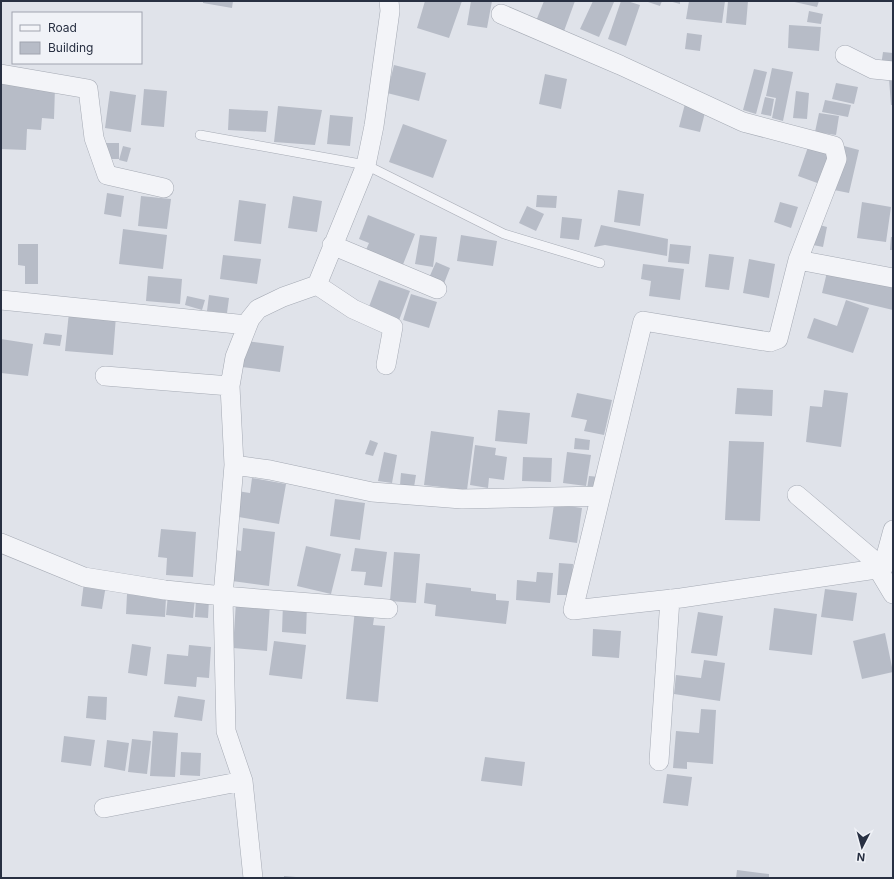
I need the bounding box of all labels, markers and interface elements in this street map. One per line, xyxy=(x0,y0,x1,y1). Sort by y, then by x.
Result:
legend xyxy=(12,12,142,64)
text: Road xyxy=(48,20,77,35)
text: Building xyxy=(48,40,93,55)
north arrow xyxy=(842,827,882,867)
text: N xyxy=(856,850,866,864)

